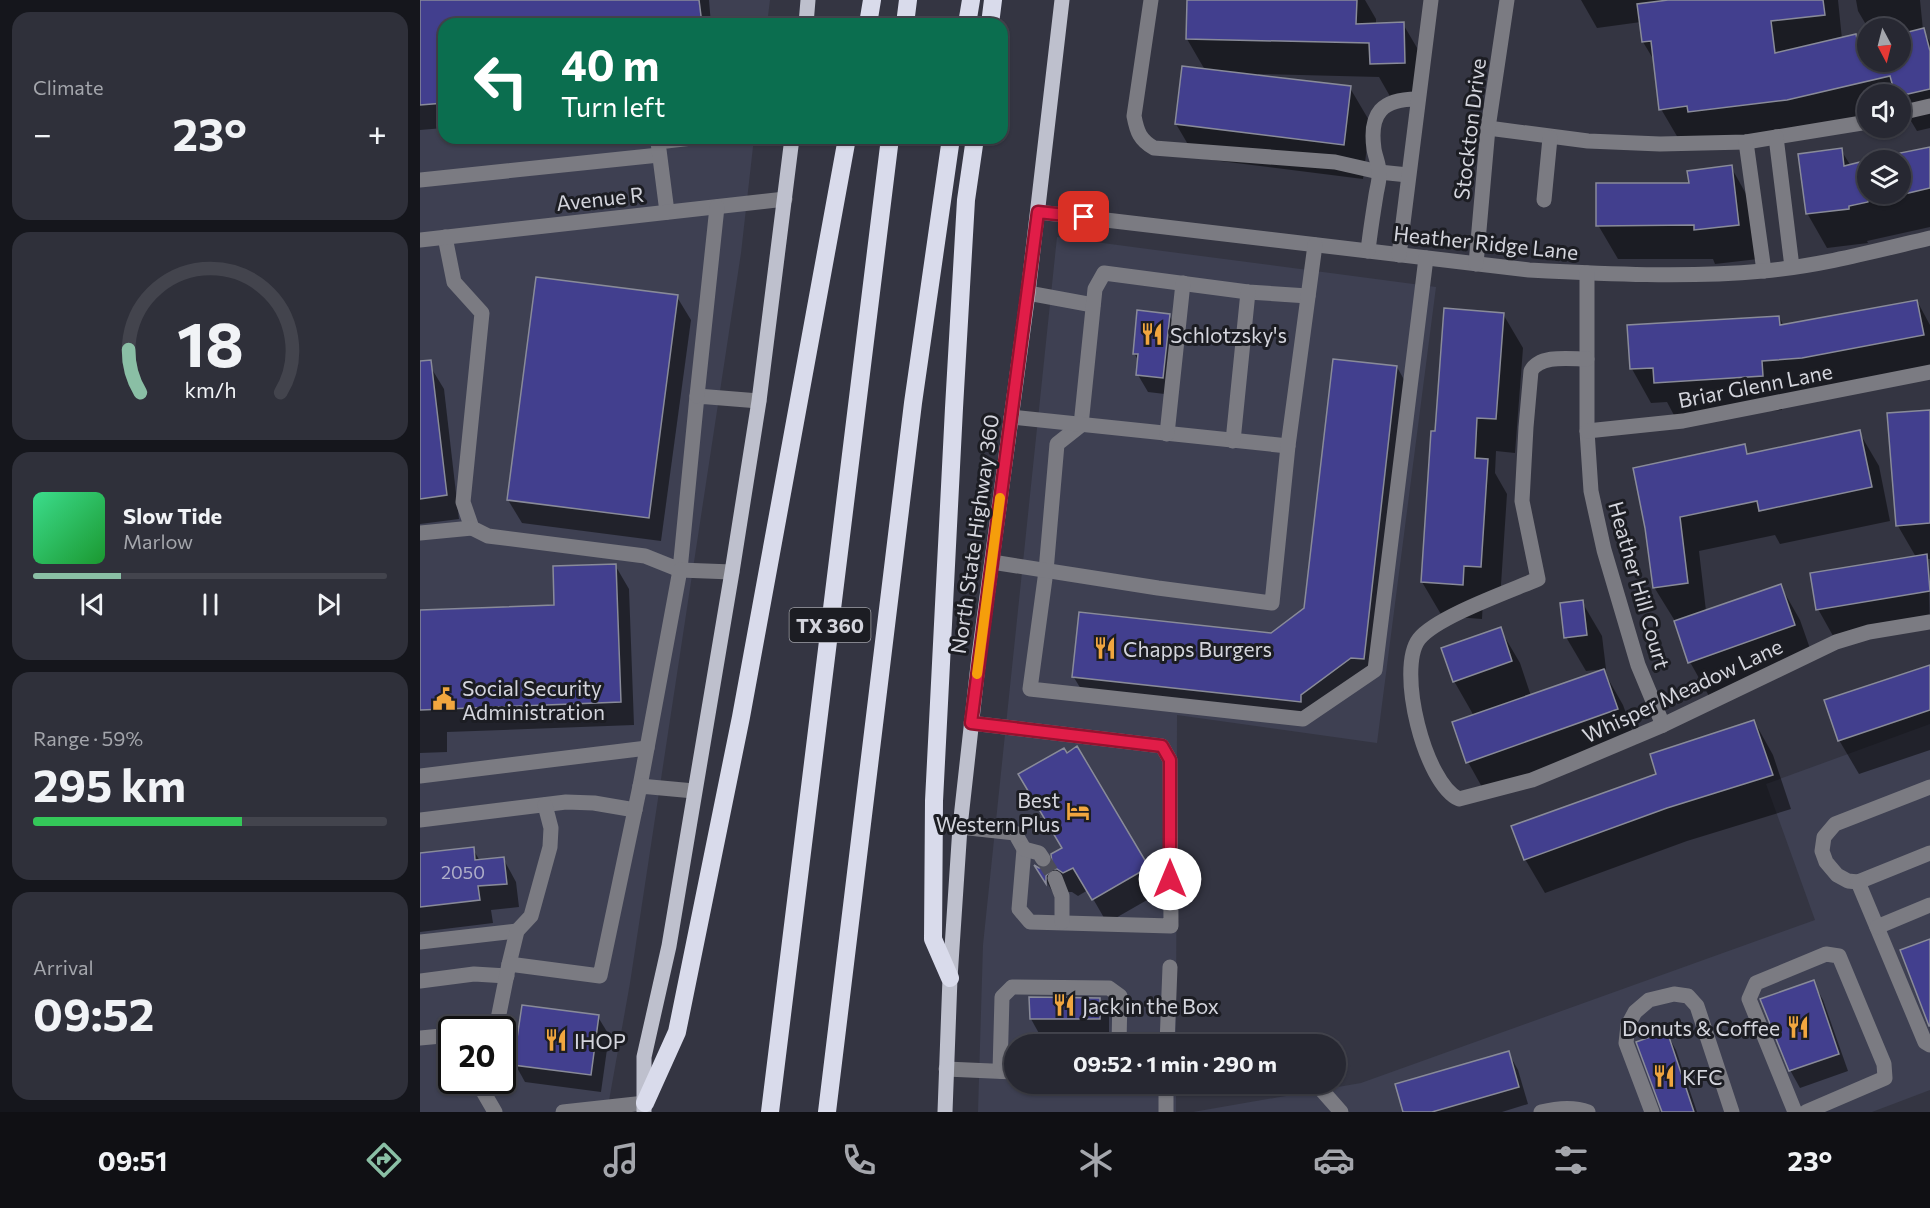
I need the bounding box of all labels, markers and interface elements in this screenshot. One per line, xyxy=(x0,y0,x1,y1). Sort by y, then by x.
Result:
north arrow xyxy=(1857,18,1911,72)
map controls xyxy=(1857,18,1911,204)
text: 40 m xyxy=(561,38,659,90)
icon: left xyxy=(462,42,540,120)
street label: Stockton Drive xyxy=(1448,57,1490,201)
text: Climate xyxy=(33,75,103,99)
button: sound xyxy=(1857,84,1911,138)
text: Turn left xyxy=(561,90,665,123)
text: 23° xyxy=(173,105,247,160)
text: − xyxy=(33,112,52,153)
text: + xyxy=(368,112,387,153)
button: layers xyxy=(1857,150,1911,204)
street label: Avenue R xyxy=(555,181,645,215)
pin xyxy=(1058,191,1109,242)
icon: arrive xyxy=(1067,200,1100,233)
street label: Heather Ridge Lane xyxy=(1392,220,1580,264)
text: 18 xyxy=(177,304,243,380)
restaurant icon: Schlotzsky's xyxy=(1139,321,1165,347)
place label: Schlotzsky's xyxy=(1170,322,1287,347)
street label: Briar Glenn Lane xyxy=(1676,358,1834,412)
text: km/h xyxy=(184,376,236,402)
street label: North State Highway 360 xyxy=(945,413,1003,655)
street label: Heather Hill Court xyxy=(1604,498,1676,672)
text: Slow Tide xyxy=(123,502,222,529)
text: Marlow xyxy=(123,529,193,553)
icon: previous xyxy=(76,588,109,621)
icon: pause xyxy=(194,588,227,621)
icon: next xyxy=(312,588,345,621)
road number: TX 360 xyxy=(790,608,870,642)
street label: Whisper Meadow Lane xyxy=(1578,633,1786,747)
restaurant icon: Chapps Burgers xyxy=(1092,635,1118,661)
place label: Chapps Burgers xyxy=(1123,636,1272,661)
place label: Social Security Administration xyxy=(462,675,605,724)
public building icon: Social Security Administration xyxy=(431,686,457,712)
text: Range · 59% xyxy=(33,726,143,750)
text: 295 km xyxy=(33,756,186,811)
place label: Best Western Plus xyxy=(936,787,1060,836)
hotel icon: Best Western Plus xyxy=(1065,798,1091,824)
position arrow xyxy=(1138,847,1202,911)
house number: 2050 xyxy=(441,861,485,883)
text: Arrival xyxy=(33,955,94,979)
text: 09:52 xyxy=(33,985,154,1040)
restaurant icon: Jack in the Box xyxy=(1051,992,1077,1018)
place label: Jack in the Box xyxy=(1082,993,1219,1018)
restaurant icon: Donuts & Coffee xyxy=(1785,1014,1811,1040)
place label: Donuts & Coffee xyxy=(1622,1015,1780,1040)
speed limit sign: 20 xyxy=(438,1016,516,1094)
restaurant icon: IHOP xyxy=(543,1027,569,1053)
place label: IHOP xyxy=(574,1028,626,1053)
text: 09:52 · 1 min · 290 m xyxy=(1073,1050,1277,1077)
restaurant icon: KFC xyxy=(1651,1063,1677,1089)
place label: KFC xyxy=(1682,1064,1723,1089)
icon: directions xyxy=(363,1139,405,1181)
icon: music xyxy=(600,1139,642,1181)
icon: phone xyxy=(838,1139,880,1181)
icon: climate xyxy=(1075,1139,1117,1181)
icon: car xyxy=(1313,1139,1355,1181)
icon: filters xyxy=(1550,1139,1592,1181)
text: 09:51 xyxy=(98,1144,167,1177)
text: 23° xyxy=(1788,1144,1832,1177)

